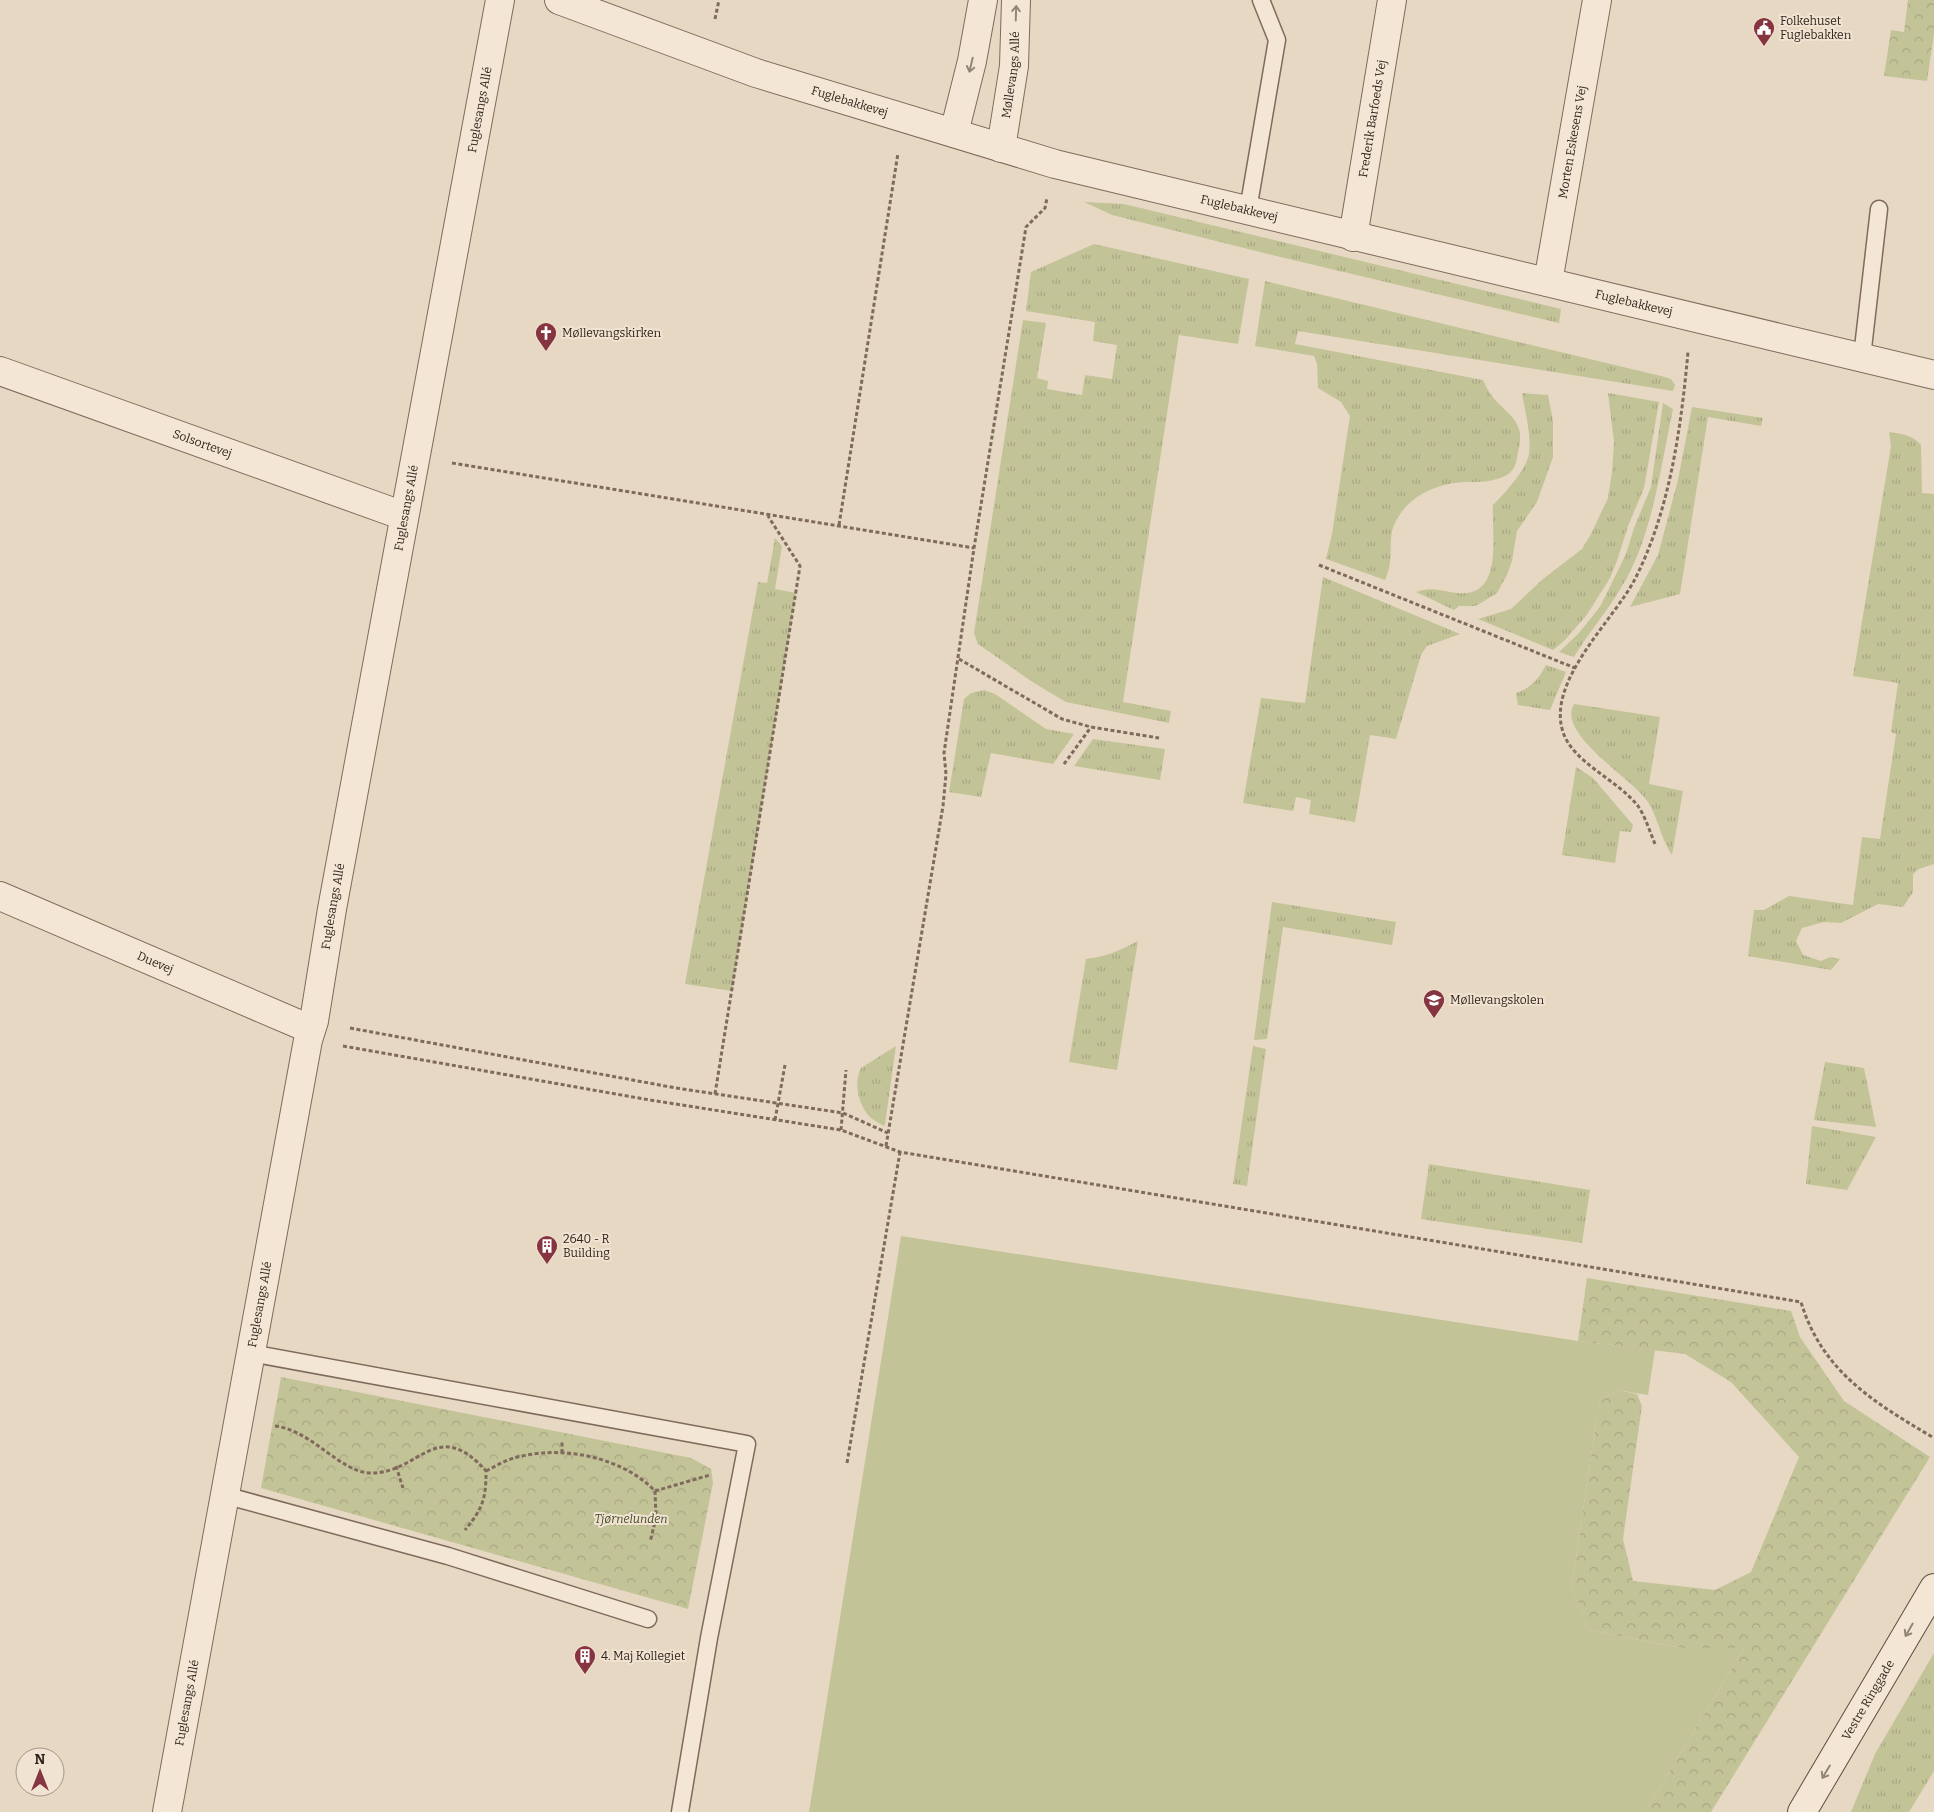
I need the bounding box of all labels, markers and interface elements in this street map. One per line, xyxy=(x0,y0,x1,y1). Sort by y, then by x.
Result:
one-way arrow xyxy=(1011,5,1020,21)
place label: Folkehuset Fuglebakken xyxy=(1780,14,1852,42)
public building icon: Folkehuset Fuglebakken xyxy=(1752,16,1776,47)
street label: Møllevangs Allé xyxy=(999,31,1022,119)
one-way arrow xyxy=(966,57,975,73)
street label: Frederik Barfoeds Vej xyxy=(1356,59,1389,178)
street label: Fuglesangs Allé xyxy=(465,66,495,154)
street label: Fuglebakkevej xyxy=(810,83,890,120)
street label: Morten Eskesens Vej xyxy=(1556,84,1589,200)
street label: Fuglebakkevej xyxy=(1199,192,1279,224)
street label: Fuglebakkevej xyxy=(1594,287,1674,319)
church icon: Møllevangskirken xyxy=(534,321,558,352)
place label: Møllevangskirken xyxy=(562,326,661,340)
street label: Solsortevej xyxy=(171,427,234,461)
street label: Fuglesangs Allé xyxy=(391,464,421,552)
street label: Fuglesangs Allé xyxy=(319,862,347,950)
street label: Duevej xyxy=(135,949,176,977)
school or university icon: Møllevangskolen xyxy=(1422,988,1446,1019)
place label: Møllevangskolen xyxy=(1450,993,1545,1007)
place label: 2640 - R Building xyxy=(563,1232,610,1260)
building icon: 2640 - R Building xyxy=(535,1234,559,1265)
street label: Fuglesangs Allé xyxy=(245,1260,274,1349)
park label: Tjørnelunden xyxy=(594,1512,668,1526)
one-way arrow xyxy=(1904,1623,1914,1637)
building icon: 4. Maj Kollegiet xyxy=(573,1644,597,1675)
place label: 4. Maj Kollegiet xyxy=(601,1649,686,1663)
street label: Vestre Ringgade xyxy=(1839,1657,1897,1743)
street label: Fuglesangs Allé xyxy=(172,1659,202,1747)
north arrow xyxy=(15,1747,65,1797)
text: N xyxy=(35,1751,46,1768)
one-way arrow xyxy=(1821,1764,1831,1778)

